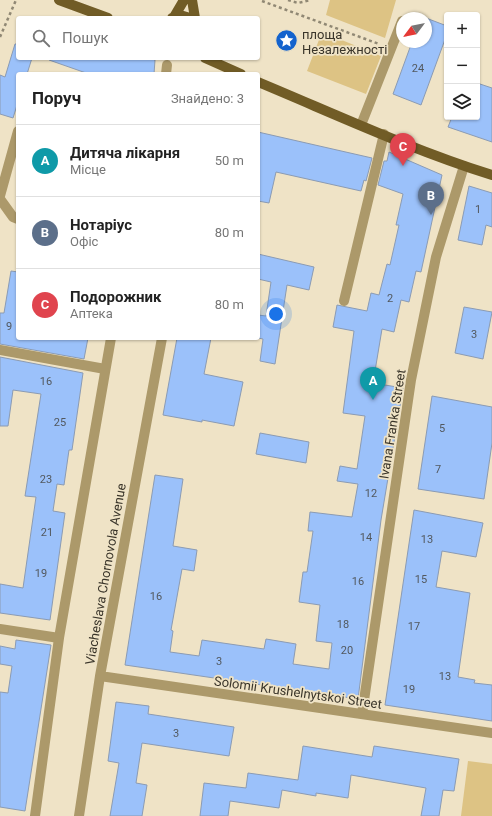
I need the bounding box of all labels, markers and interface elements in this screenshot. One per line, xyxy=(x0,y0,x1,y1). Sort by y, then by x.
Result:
north arrow xyxy=(396,12,432,48)
map controls xyxy=(444,12,480,120)
button: + xyxy=(444,12,480,48)
search box xyxy=(16,16,260,60)
icon: search xyxy=(30,27,52,49)
place label: площа Незалежності xyxy=(302,27,387,57)
place icon: площа Незалежності xyxy=(273,28,299,54)
text: Пошук xyxy=(62,29,109,47)
button: − xyxy=(444,48,480,84)
house number: 24 xyxy=(412,62,424,75)
button: layers xyxy=(444,84,480,120)
text: Поруч xyxy=(32,88,81,108)
text: Знайдено: 3 xyxy=(171,91,244,106)
pin: C xyxy=(390,133,416,166)
text: Дитяча лікарня xyxy=(70,144,180,162)
text: A xyxy=(41,153,49,168)
text: 50 m xyxy=(215,153,244,168)
text: Місце xyxy=(70,162,106,177)
pin: B xyxy=(418,182,444,215)
house number: 1 xyxy=(475,203,481,216)
text: Нотаріус xyxy=(70,216,132,234)
text: B xyxy=(41,225,49,240)
text: 80 m xyxy=(215,225,244,240)
text: Офіс xyxy=(70,234,98,249)
text: Подорожник xyxy=(70,288,162,306)
house number: 2 xyxy=(387,292,393,305)
text: C xyxy=(41,297,49,312)
text: 80 m xyxy=(215,297,244,312)
your location xyxy=(266,304,286,324)
text: Аптека xyxy=(70,306,113,321)
house number: 9 xyxy=(6,320,12,333)
house number: 3 xyxy=(471,328,477,341)
pin: A xyxy=(360,367,386,400)
street label: Ivana Franka Street xyxy=(376,368,409,480)
house number: 16 xyxy=(40,375,52,388)
house number: 25 xyxy=(54,416,66,429)
house number: 5 xyxy=(439,422,445,435)
house number: 7 xyxy=(435,463,441,476)
house number: 23 xyxy=(40,473,52,486)
street label: Viacheslava Chornovola Avenue xyxy=(82,482,129,666)
house number: 12 xyxy=(365,487,377,500)
house number: 21 xyxy=(41,526,53,539)
house number: 14 xyxy=(360,531,372,544)
house number: 13 xyxy=(421,533,433,546)
house number: 19 xyxy=(35,567,47,580)
house number: 15 xyxy=(415,573,427,586)
house number: 16 xyxy=(352,575,364,588)
house number: 16 xyxy=(150,590,162,603)
house number: 18 xyxy=(337,618,349,631)
house number: 17 xyxy=(408,620,420,633)
house number: 20 xyxy=(341,644,353,657)
house number: 3 xyxy=(216,655,222,668)
house number: 13 xyxy=(439,670,451,683)
street label: Solomii Krushelnytskoi Street xyxy=(213,673,383,712)
house number: 19 xyxy=(403,683,415,696)
house number: 3 xyxy=(173,727,179,740)

